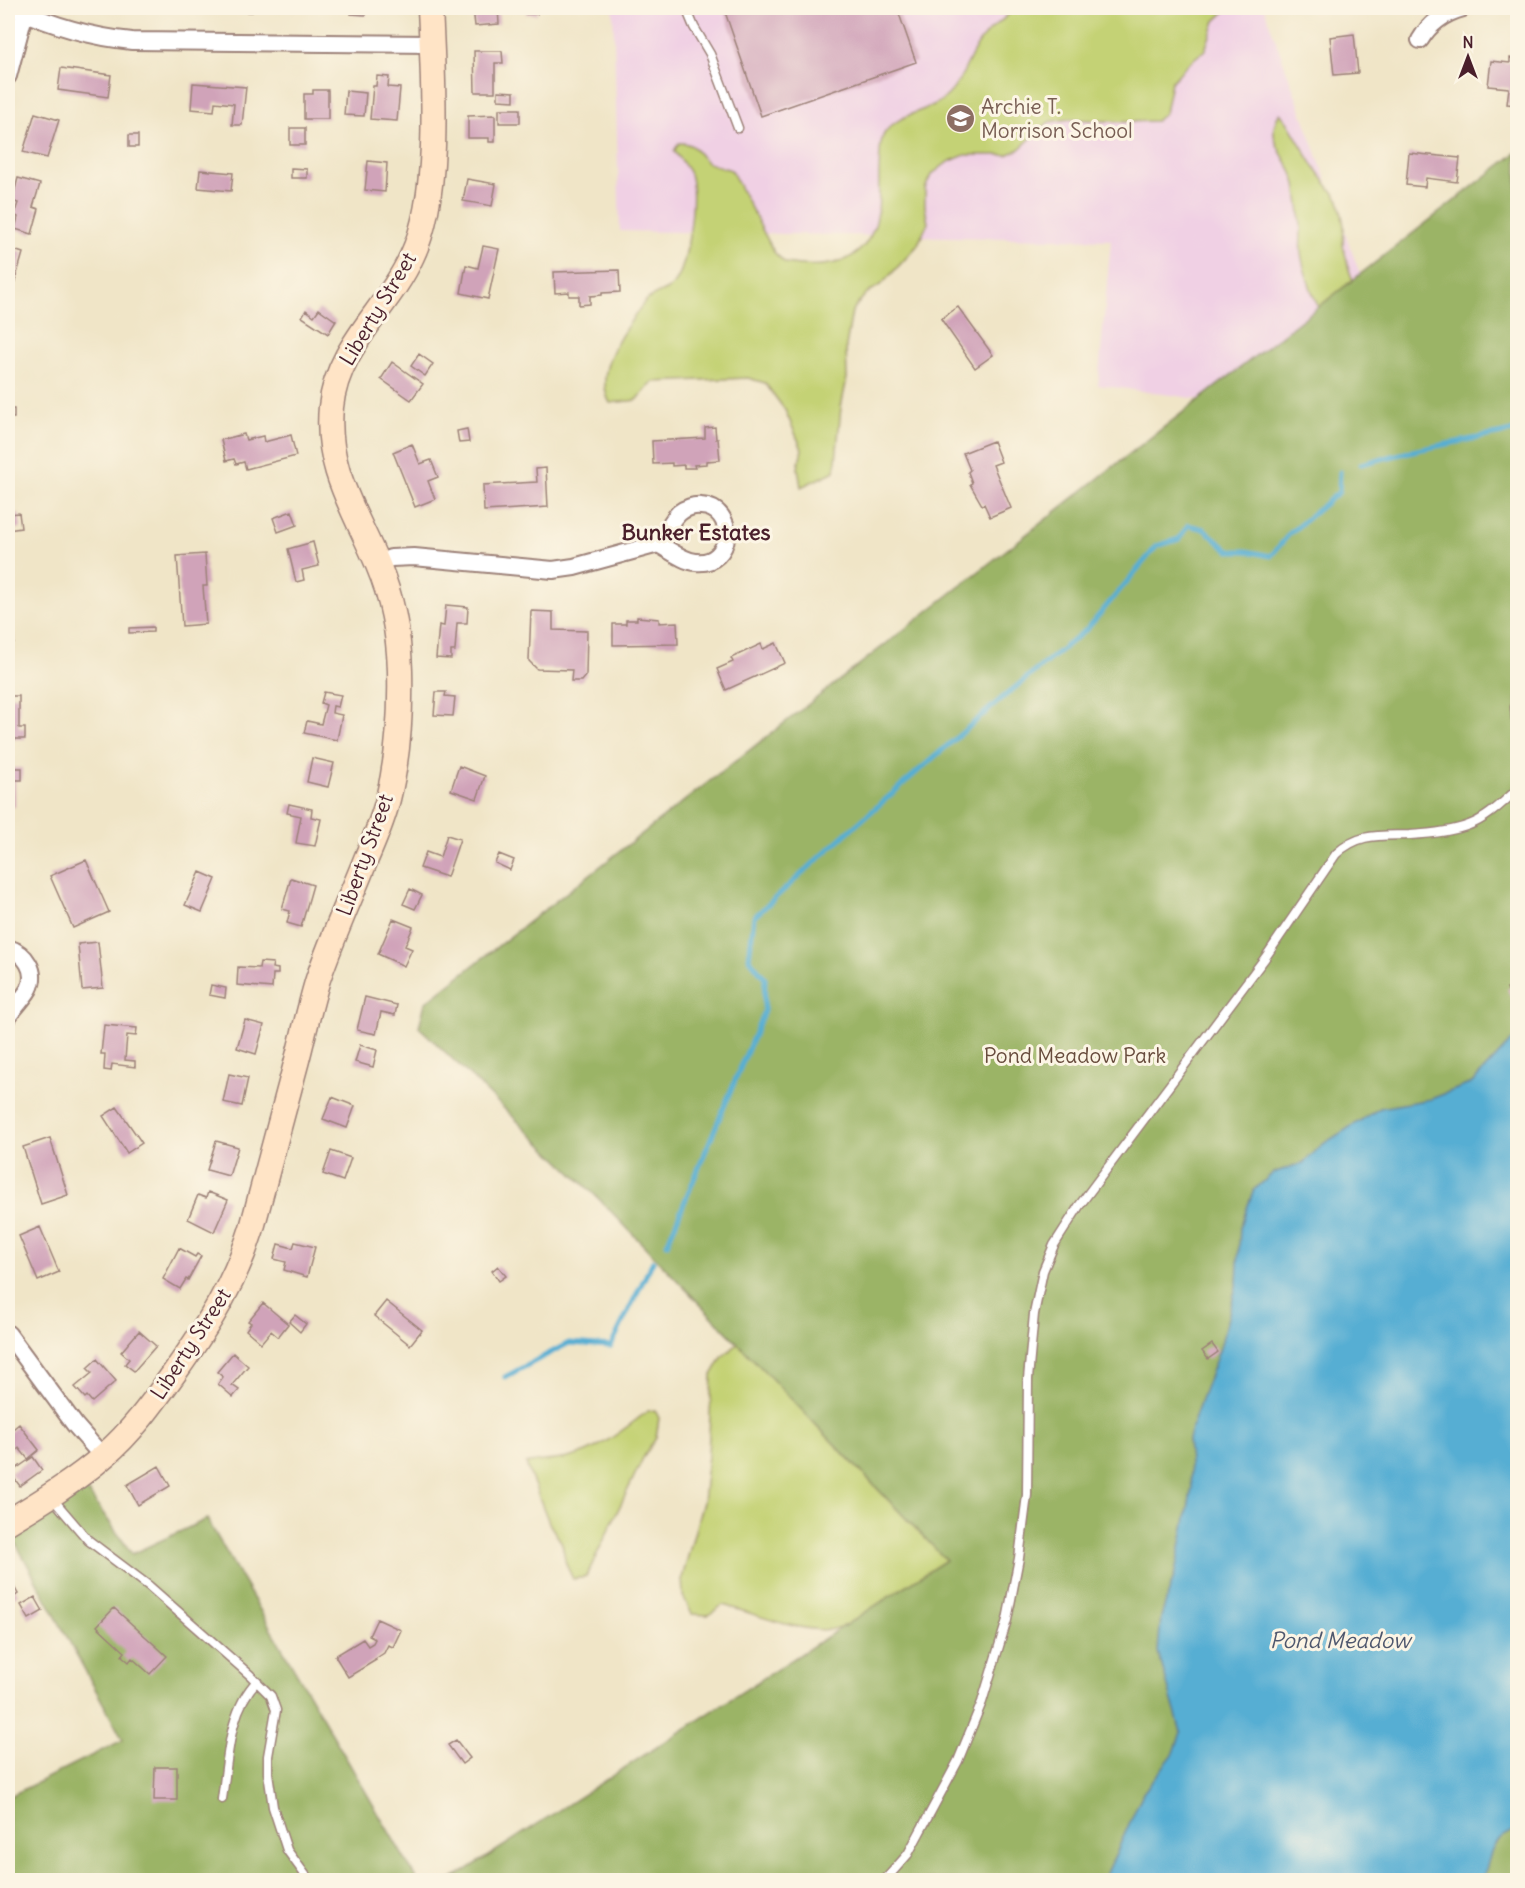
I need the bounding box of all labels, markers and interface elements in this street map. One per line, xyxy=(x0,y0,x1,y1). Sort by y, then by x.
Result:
north arrow xyxy=(1438,27,1498,87)
text: N xyxy=(1462,32,1474,52)
place label: Archie T. Morrison School xyxy=(981,93,1133,144)
school or university icon: Archie T. Morrison School xyxy=(944,103,976,135)
street label: Liberty Street xyxy=(333,247,422,370)
district label: Bunker Estates xyxy=(621,518,771,546)
street label: Liberty Street xyxy=(330,790,399,919)
park label: Pond Meadow Park xyxy=(984,1042,1166,1069)
street label: Liberty Street xyxy=(144,1283,237,1405)
water label: Pond Meadow xyxy=(1270,1626,1413,1654)

